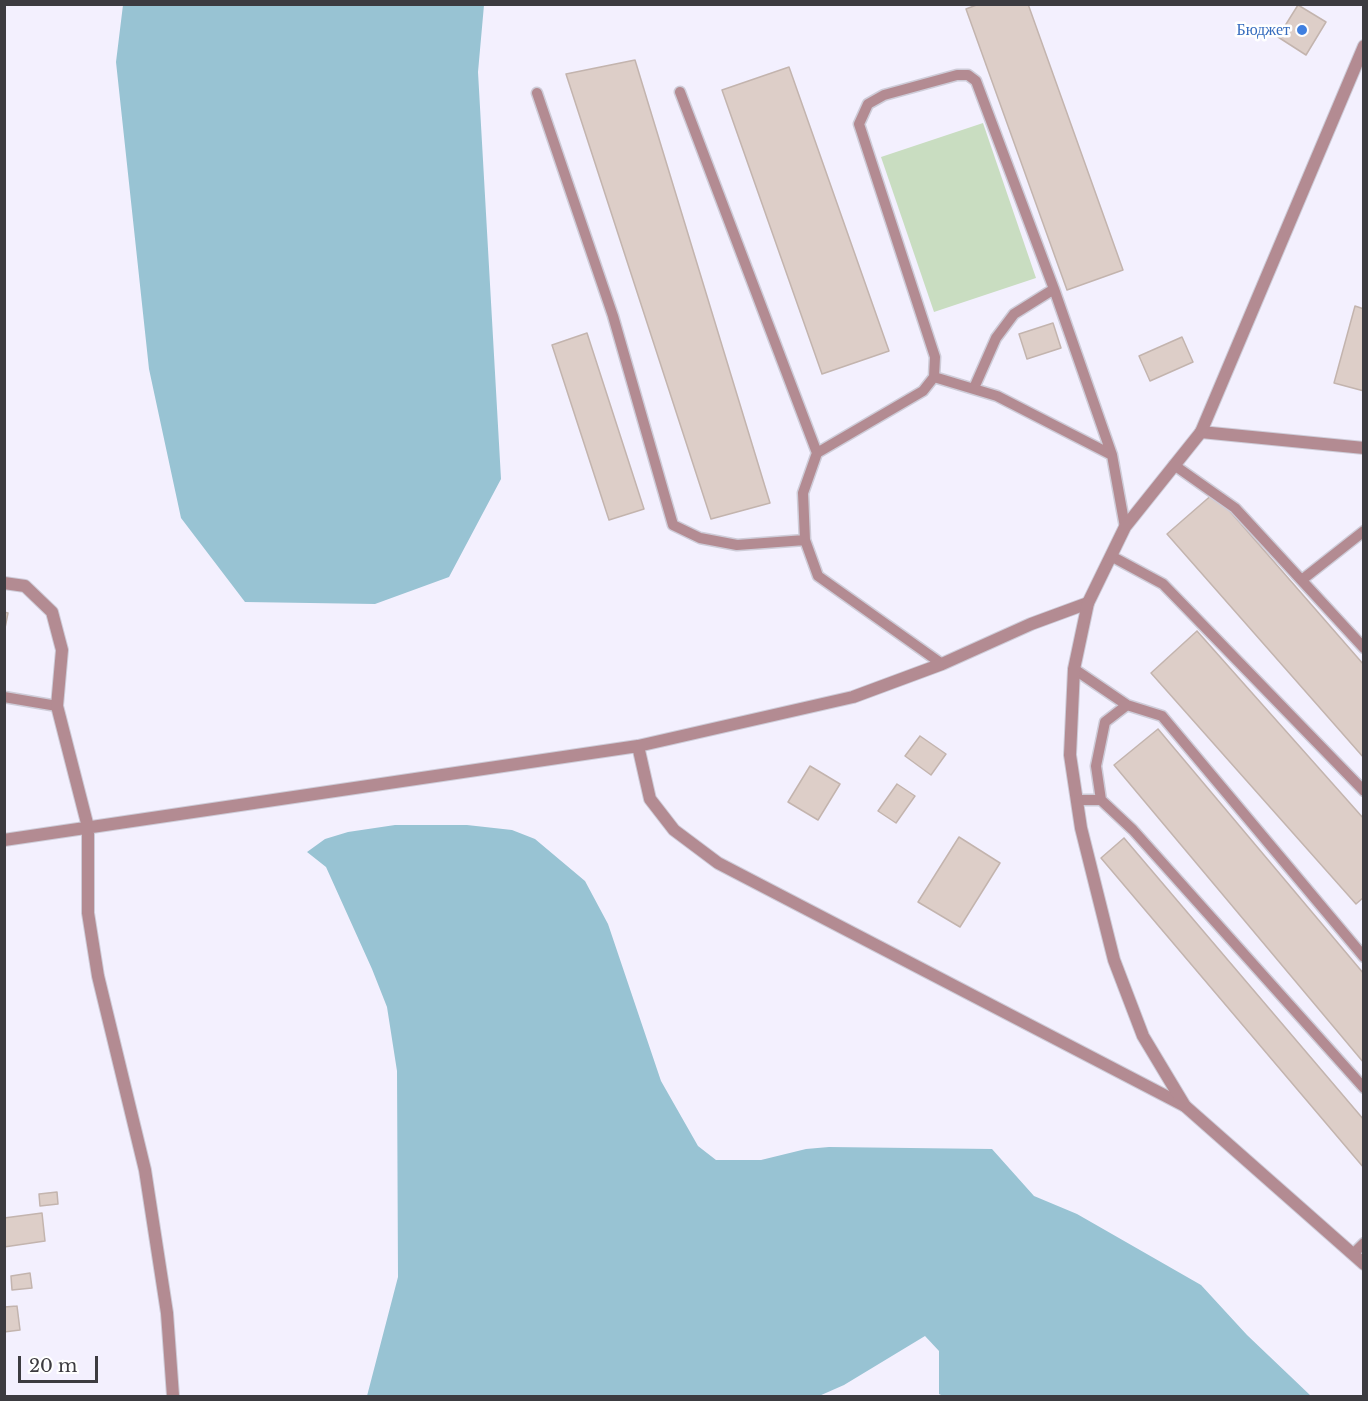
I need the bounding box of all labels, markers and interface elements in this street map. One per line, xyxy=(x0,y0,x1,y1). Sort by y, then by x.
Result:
place label: Бюджет xyxy=(1237,20,1290,40)
marker: Бюджет xyxy=(1295,23,1309,37)
scale bar xyxy=(21,1344,100,1382)
text: 20 m xyxy=(29,1355,77,1377)

